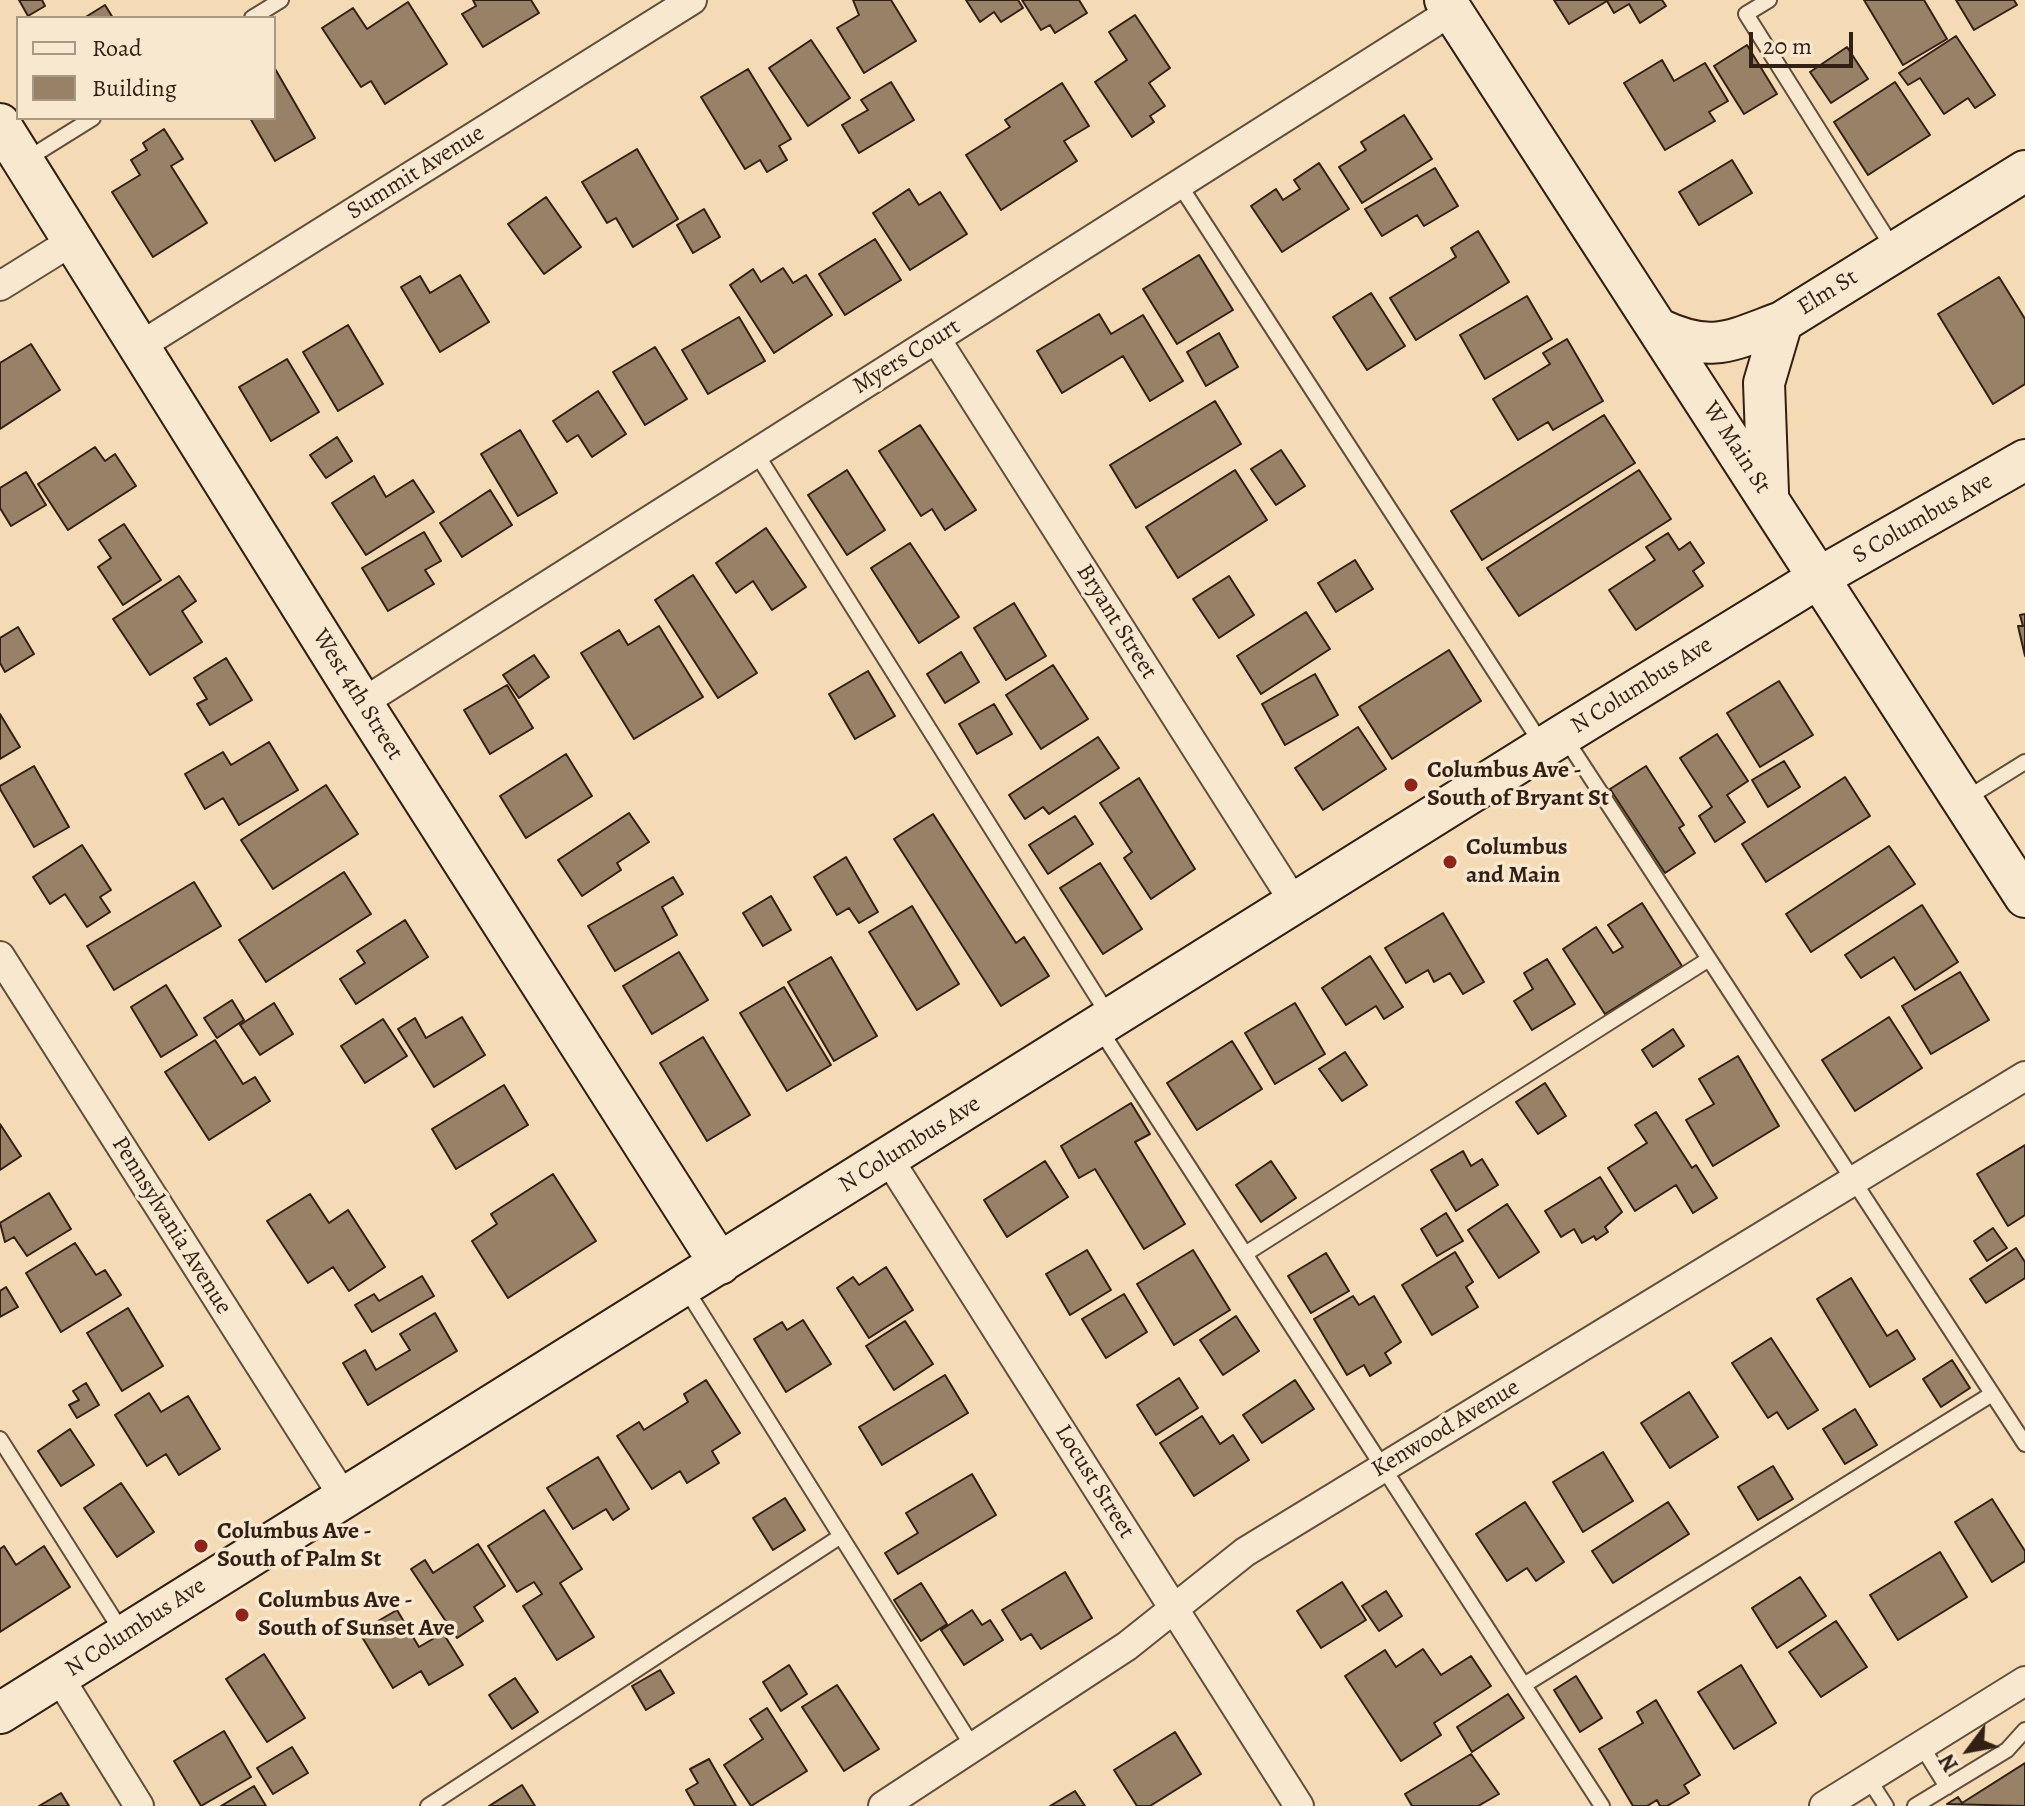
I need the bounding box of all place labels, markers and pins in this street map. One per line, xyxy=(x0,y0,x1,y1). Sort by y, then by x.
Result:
place label: Columbus Ave - South of Bryant St xyxy=(1427,757,1609,813)
marker: Columbus Ave - South of Bryant St xyxy=(1402,776,1420,794)
place label: Columbus and Main xyxy=(1466,834,1568,890)
marker: Columbus and Main xyxy=(1441,853,1459,871)
place label: Columbus Ave - South of Palm St xyxy=(217,1518,381,1574)
marker: Columbus Ave - South of Palm St xyxy=(192,1537,210,1555)
place label: Columbus Ave - South of Sunset Ave xyxy=(258,1587,455,1643)
marker: Columbus Ave - South of Sunset Ave xyxy=(233,1606,251,1624)

